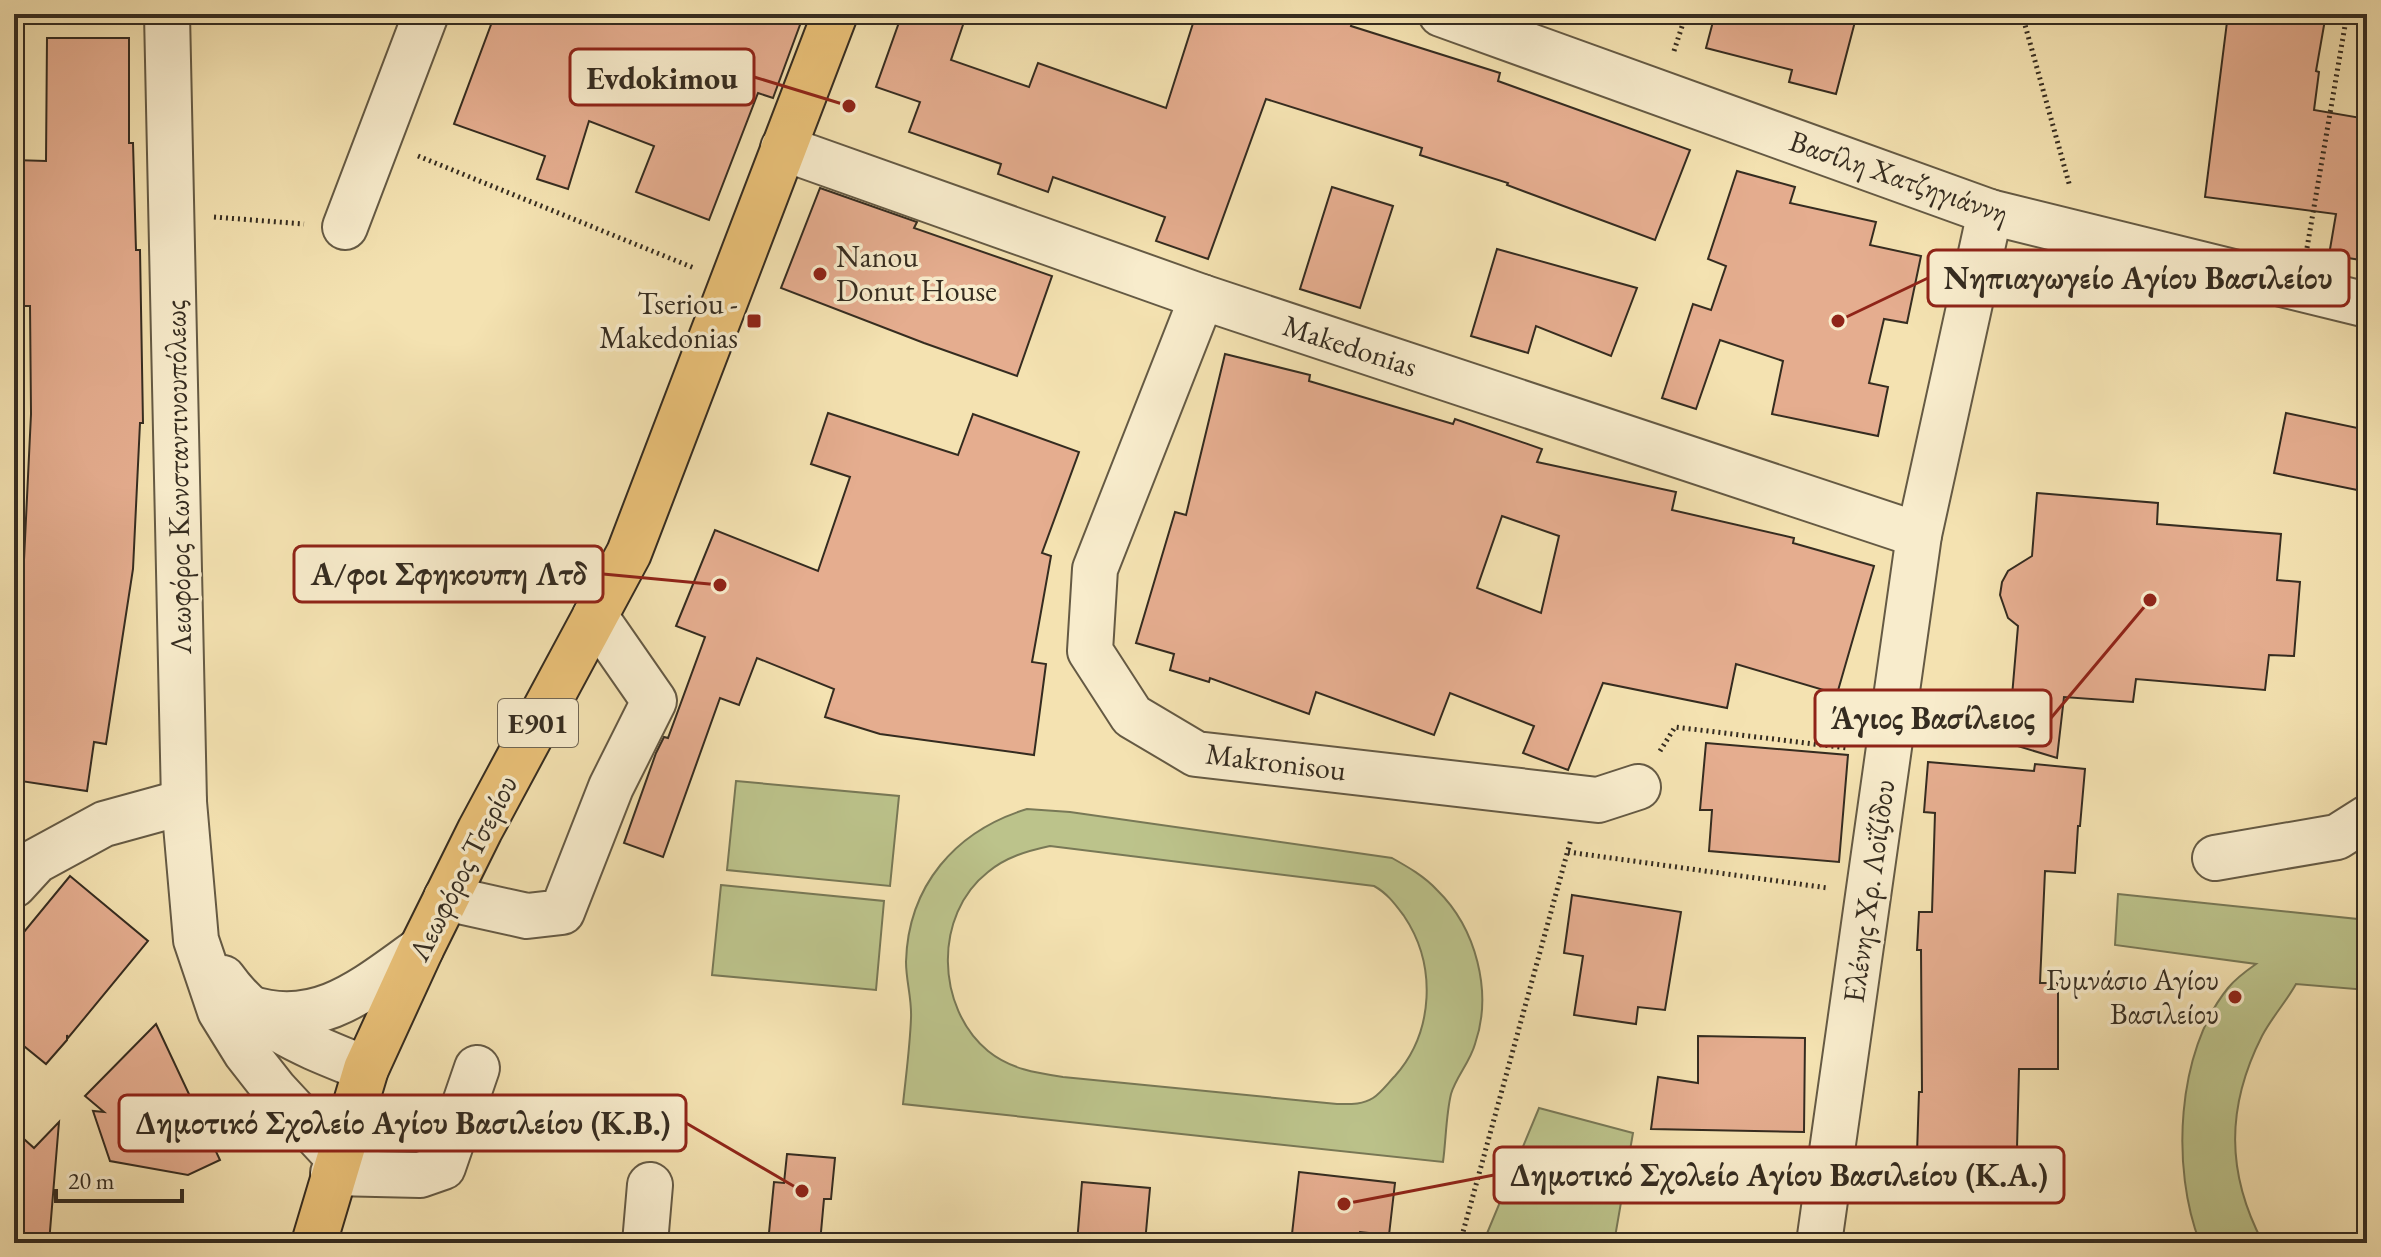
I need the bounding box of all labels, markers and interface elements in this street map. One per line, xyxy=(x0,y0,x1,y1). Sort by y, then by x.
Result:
callout: Evdokimou xyxy=(570,49,754,105)
text: Evdokimou xyxy=(586,57,738,99)
street label: Βασίλη Χατζηγιάννη xyxy=(1785,121,2014,232)
place label: Nanou Donut House xyxy=(836,237,997,310)
callout: Νηπιαγωγείο Αγίου Βασιλείου xyxy=(1928,250,2349,306)
text: Νηπιαγωγείο Αγίου Βασιλείου xyxy=(1944,257,2332,299)
marker: Nanou Donut House xyxy=(811,265,829,283)
place label: Tseriou - Makedonias xyxy=(599,284,738,357)
street label: Λεωφόρος Κωνσταντινουπόλεως xyxy=(155,300,200,655)
street label: Makedonias xyxy=(1278,306,1422,386)
marker: Tseriou - Makedonias xyxy=(745,312,763,330)
callout: Α/φοι Σφηκουπη Λτδ xyxy=(294,546,603,602)
text: Α/φοι Σφηκουπη Λτδ xyxy=(310,553,588,595)
callout: Άγιος Βασίλειος xyxy=(1815,690,2051,746)
text: Άγιος Βασίλειος xyxy=(1830,697,2035,739)
road number: E901 xyxy=(498,699,578,747)
street label: Makronisou xyxy=(1204,734,1349,789)
street label: Λεωφόρος Τσερίου xyxy=(399,768,526,968)
street label: Ελένης Χρ. Λοϊζίδου xyxy=(1834,777,1903,1005)
place label: Γυμνάσιο Αγίου Βασιλείου xyxy=(2046,960,2219,1033)
marker: Γυμνάσιο Αγίου Βασιλείου xyxy=(2226,988,2244,1006)
callout: Δημοτικό Σχολείο Αγίου Βασιλείου (Κ.Β.) xyxy=(119,1095,686,1151)
text: Δημοτικό Σχολείο Αγίου Βασιλείου (Κ.Β.) xyxy=(136,1102,670,1144)
callout: Δημοτικό Σχολείο Αγίου Βασιλείου (Κ.Α.) xyxy=(1494,1147,2064,1203)
scale bar xyxy=(56,1153,182,1203)
text: Δημοτικό Σχολείο Αγίου Βασιλείου (Κ.Α.) xyxy=(1510,1154,2048,1196)
text: 20 m xyxy=(68,1165,115,1196)

